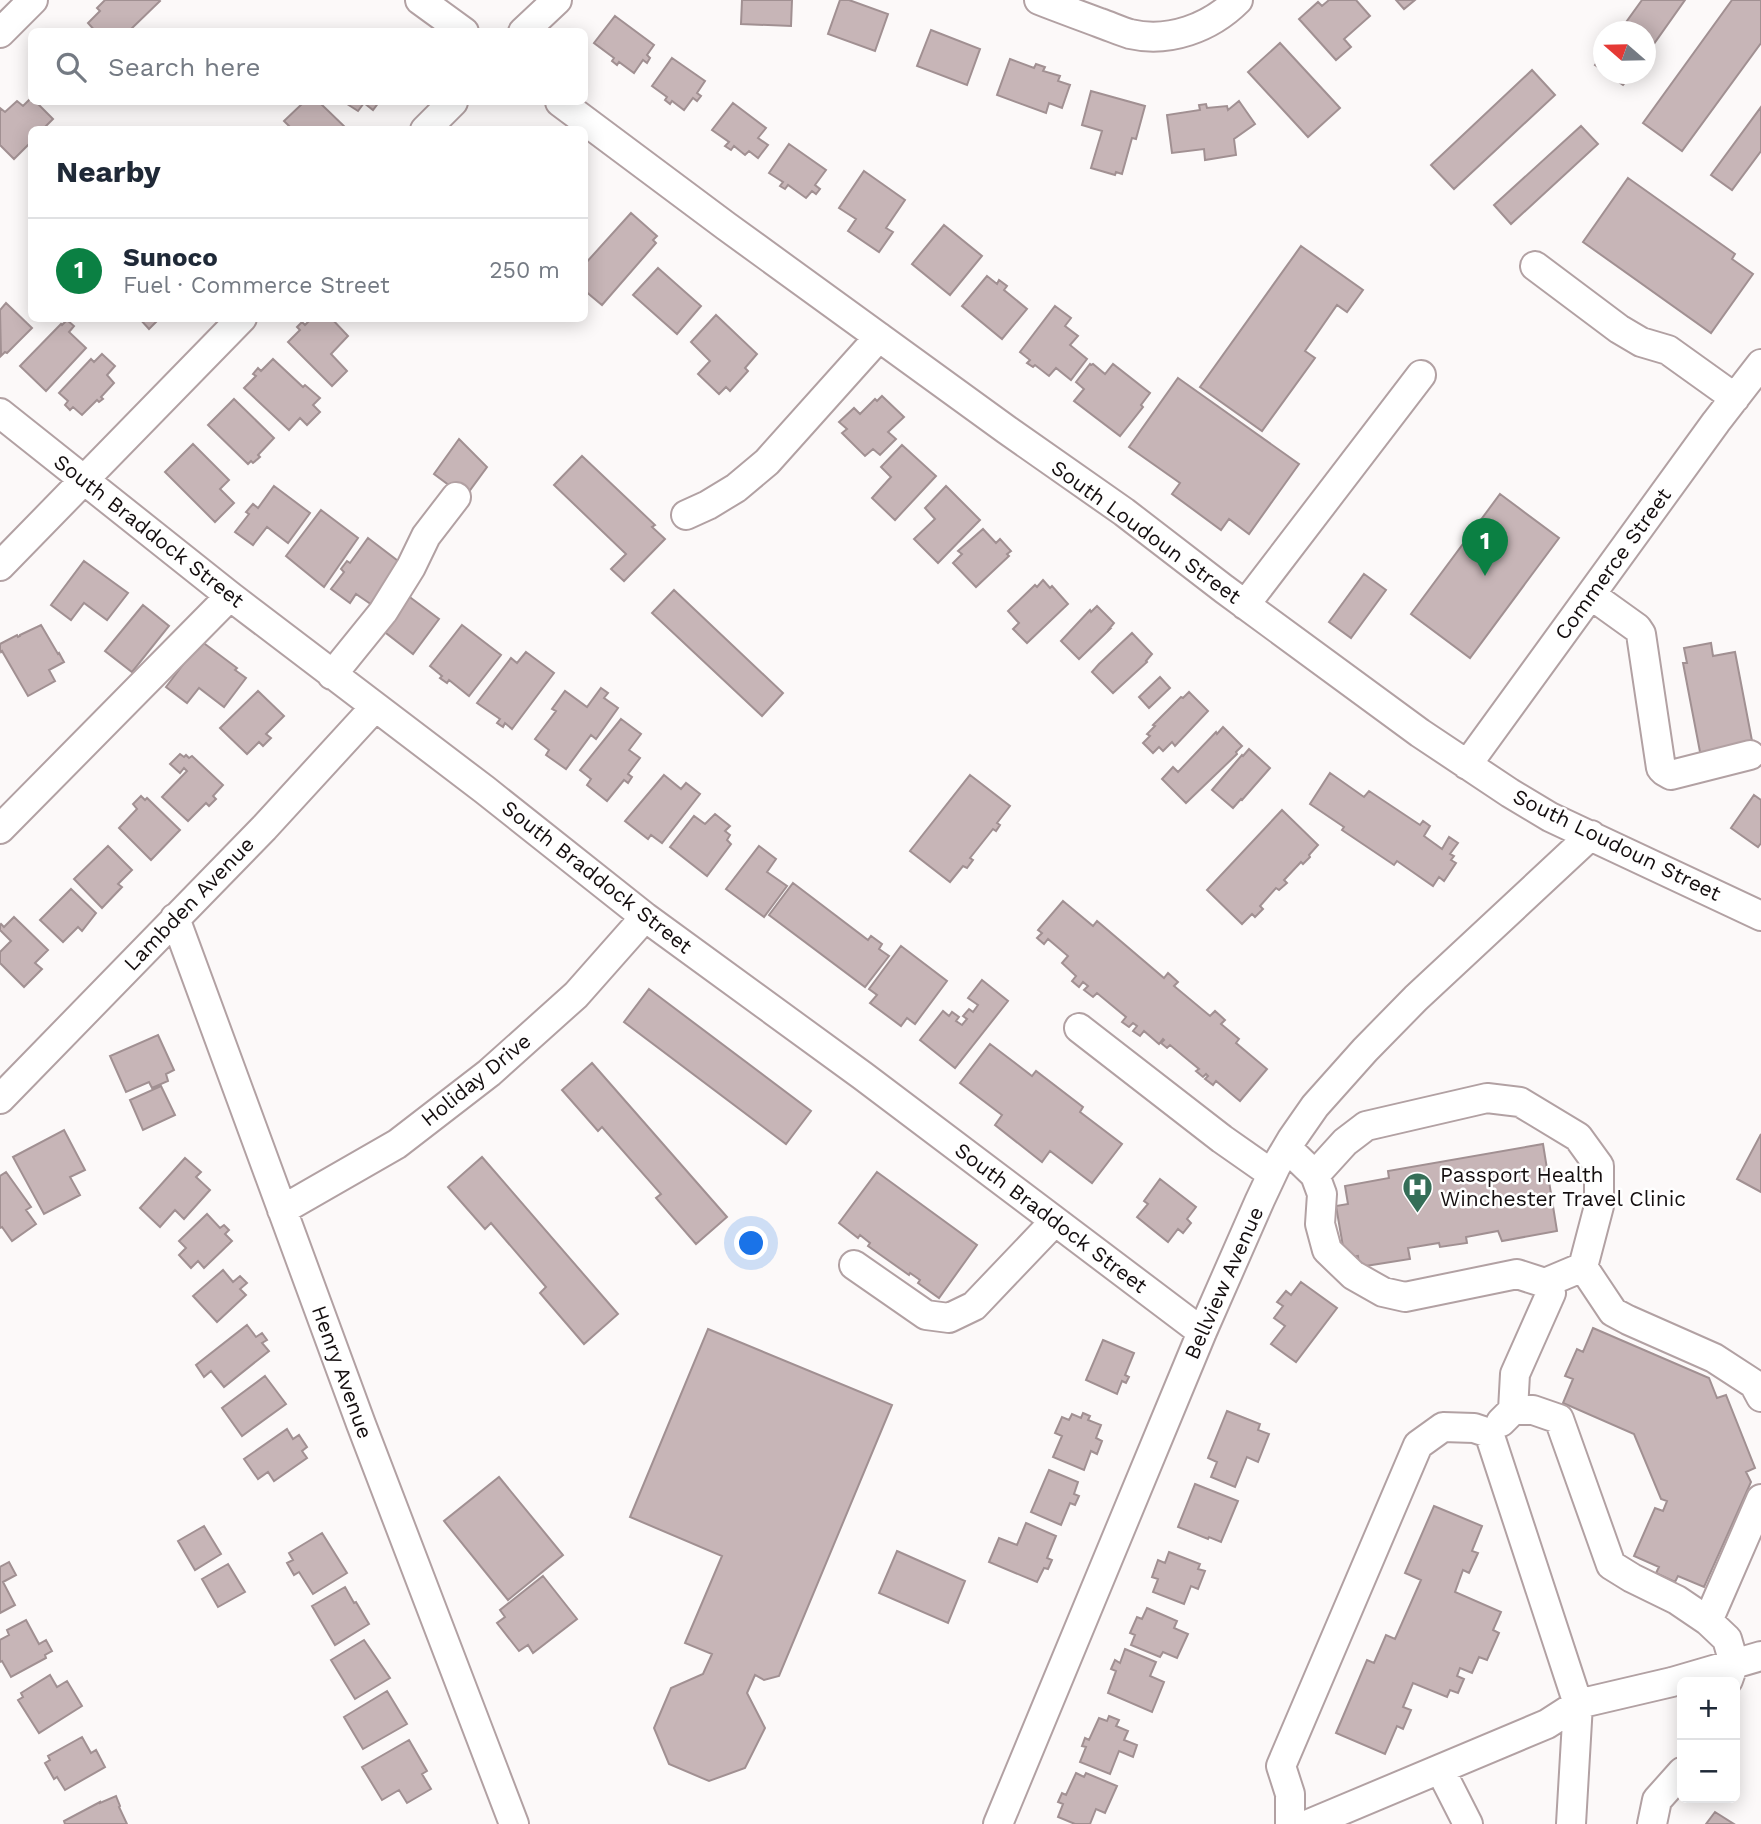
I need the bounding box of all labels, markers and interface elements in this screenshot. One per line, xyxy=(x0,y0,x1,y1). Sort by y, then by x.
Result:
north arrow xyxy=(1593,21,1656,84)
search box xyxy=(28,28,588,105)
icon: search xyxy=(52,48,90,86)
text: Search here xyxy=(108,52,260,82)
text: Nearby xyxy=(56,154,161,189)
text: Sunoco xyxy=(123,242,218,272)
text: 1 xyxy=(74,257,84,284)
text: 250 m xyxy=(489,257,560,284)
text: Fuel · Commerce Street xyxy=(123,272,390,299)
street label: South Braddock Street xyxy=(49,449,250,613)
street label: South Loudoun Street xyxy=(1047,455,1246,609)
street label: Commerce Street xyxy=(1549,483,1676,645)
pin: 1 xyxy=(1462,518,1508,576)
street label: South Loudoun Street xyxy=(1509,783,1725,906)
street label: South Braddock Street xyxy=(497,795,698,959)
street label: Lambden Avenue xyxy=(118,831,259,976)
street label: Holiday Drive xyxy=(416,1028,536,1131)
street label: South Braddock Street xyxy=(950,1137,1153,1298)
place label: Passport Health Winchester Travel Clinic xyxy=(1440,1162,1686,1211)
hospital icon: Passport Health Winchester Travel Clinic xyxy=(1400,1170,1434,1214)
street label: Bellview Avenue xyxy=(1179,1203,1268,1363)
your location xyxy=(734,1226,768,1260)
street label: Henry Avenue xyxy=(307,1302,378,1442)
map controls xyxy=(1677,1677,1740,1803)
button: + xyxy=(1677,1677,1740,1740)
button: − xyxy=(1677,1740,1740,1803)

